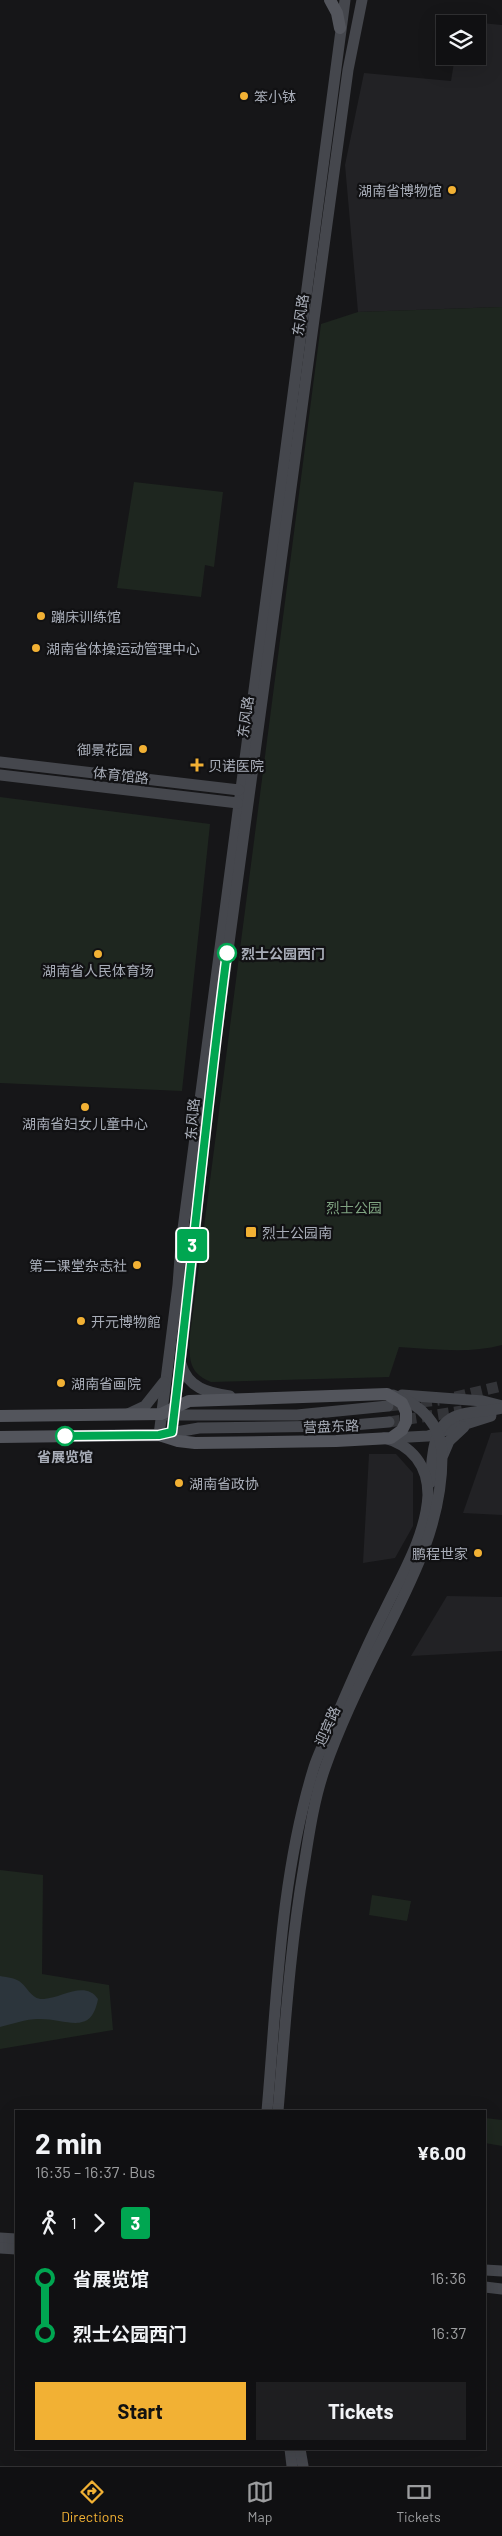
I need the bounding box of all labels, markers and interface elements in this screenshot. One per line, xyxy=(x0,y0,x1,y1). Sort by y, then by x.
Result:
map controls xyxy=(436,15,486,65)
button: layers xyxy=(436,15,486,65)
place label: 笨小钵 xyxy=(254,88,296,105)
marker: 笨小钵 xyxy=(238,90,250,102)
place label: 湖南省博物馆 xyxy=(358,182,442,199)
marker: 湖南省博物馆 xyxy=(446,184,458,196)
street label: 东风路 xyxy=(289,293,311,337)
place label: 蹦床训练馆 xyxy=(51,608,121,625)
marker: 蹦床训练馆 xyxy=(35,610,47,622)
place label: 湖南省体操运动管理中心 xyxy=(46,640,200,657)
marker: 湖南省体操运动管理中心 xyxy=(30,642,42,654)
street label: 东风路 xyxy=(234,695,256,739)
place label: 御景花园 xyxy=(77,741,133,758)
marker: 御景花园 xyxy=(137,743,149,755)
place label: 贝诺医院 xyxy=(208,757,264,774)
marker: 贝诺医院 xyxy=(190,758,204,772)
street label: 体育馆路 xyxy=(92,764,150,786)
marker: 烈士公园西门 xyxy=(217,943,237,963)
place label: 烈士公园西门 xyxy=(241,945,325,962)
marker: 湖南省人民体育场 xyxy=(92,948,104,960)
place label: 湖南省人民体育场 xyxy=(42,962,154,979)
street label: 东风路 xyxy=(182,1097,202,1141)
marker: 湖南省妇女儿童中心 xyxy=(79,1101,91,1113)
place label: 湖南省妇女儿童中心 xyxy=(22,1115,148,1132)
park label: 烈士公园 xyxy=(326,1199,382,1216)
place label: 烈士公园南 xyxy=(262,1224,332,1241)
marker: 烈士公园南 xyxy=(244,1225,258,1239)
line badge: 3 xyxy=(176,1229,208,1261)
text: 3 xyxy=(187,1234,197,1256)
place label: 第二课堂杂志社 xyxy=(29,1257,127,1274)
marker: 第二课堂杂志社 xyxy=(131,1259,143,1271)
place label: 开元博物館 xyxy=(91,1313,161,1330)
marker: 开元博物館 xyxy=(75,1315,87,1327)
place label: 湖南省画院 xyxy=(71,1375,141,1392)
marker: 湖南省画院 xyxy=(55,1377,67,1389)
street label: 营盘东路 xyxy=(303,1417,359,1435)
marker: 省展览馆 xyxy=(55,1426,75,1446)
place label: 省展览馆 xyxy=(37,1448,93,1465)
place label: 湖南省政协 xyxy=(189,1475,259,1492)
marker: 湖南省政协 xyxy=(173,1477,185,1489)
place label: 鹏程世家 xyxy=(412,1545,468,1562)
marker: 鹏程世家 xyxy=(472,1547,484,1559)
street label: 迎宾路 xyxy=(311,1703,343,1749)
text: 2 min xyxy=(35,2126,102,2160)
text: ¥6.00 xyxy=(416,2141,466,2164)
text: 16:35 – 16:37 · Bus xyxy=(35,2162,155,2181)
icon: walk xyxy=(35,2209,63,2237)
icon: forward xyxy=(85,2209,113,2237)
text: 3 xyxy=(131,2212,140,2234)
text: 1 xyxy=(71,2213,77,2232)
text: 省展览馆 xyxy=(73,2267,149,2290)
text: 16:36 xyxy=(430,2268,466,2287)
text: 烈士公园西门 xyxy=(73,2322,187,2345)
text: 16:37 xyxy=(431,2323,466,2342)
button: Start xyxy=(35,2382,246,2440)
button: Tickets xyxy=(256,2382,466,2440)
tab: Directions xyxy=(61,2478,124,2525)
tab: Map xyxy=(246,2478,274,2525)
tab: Tickets xyxy=(396,2478,441,2525)

